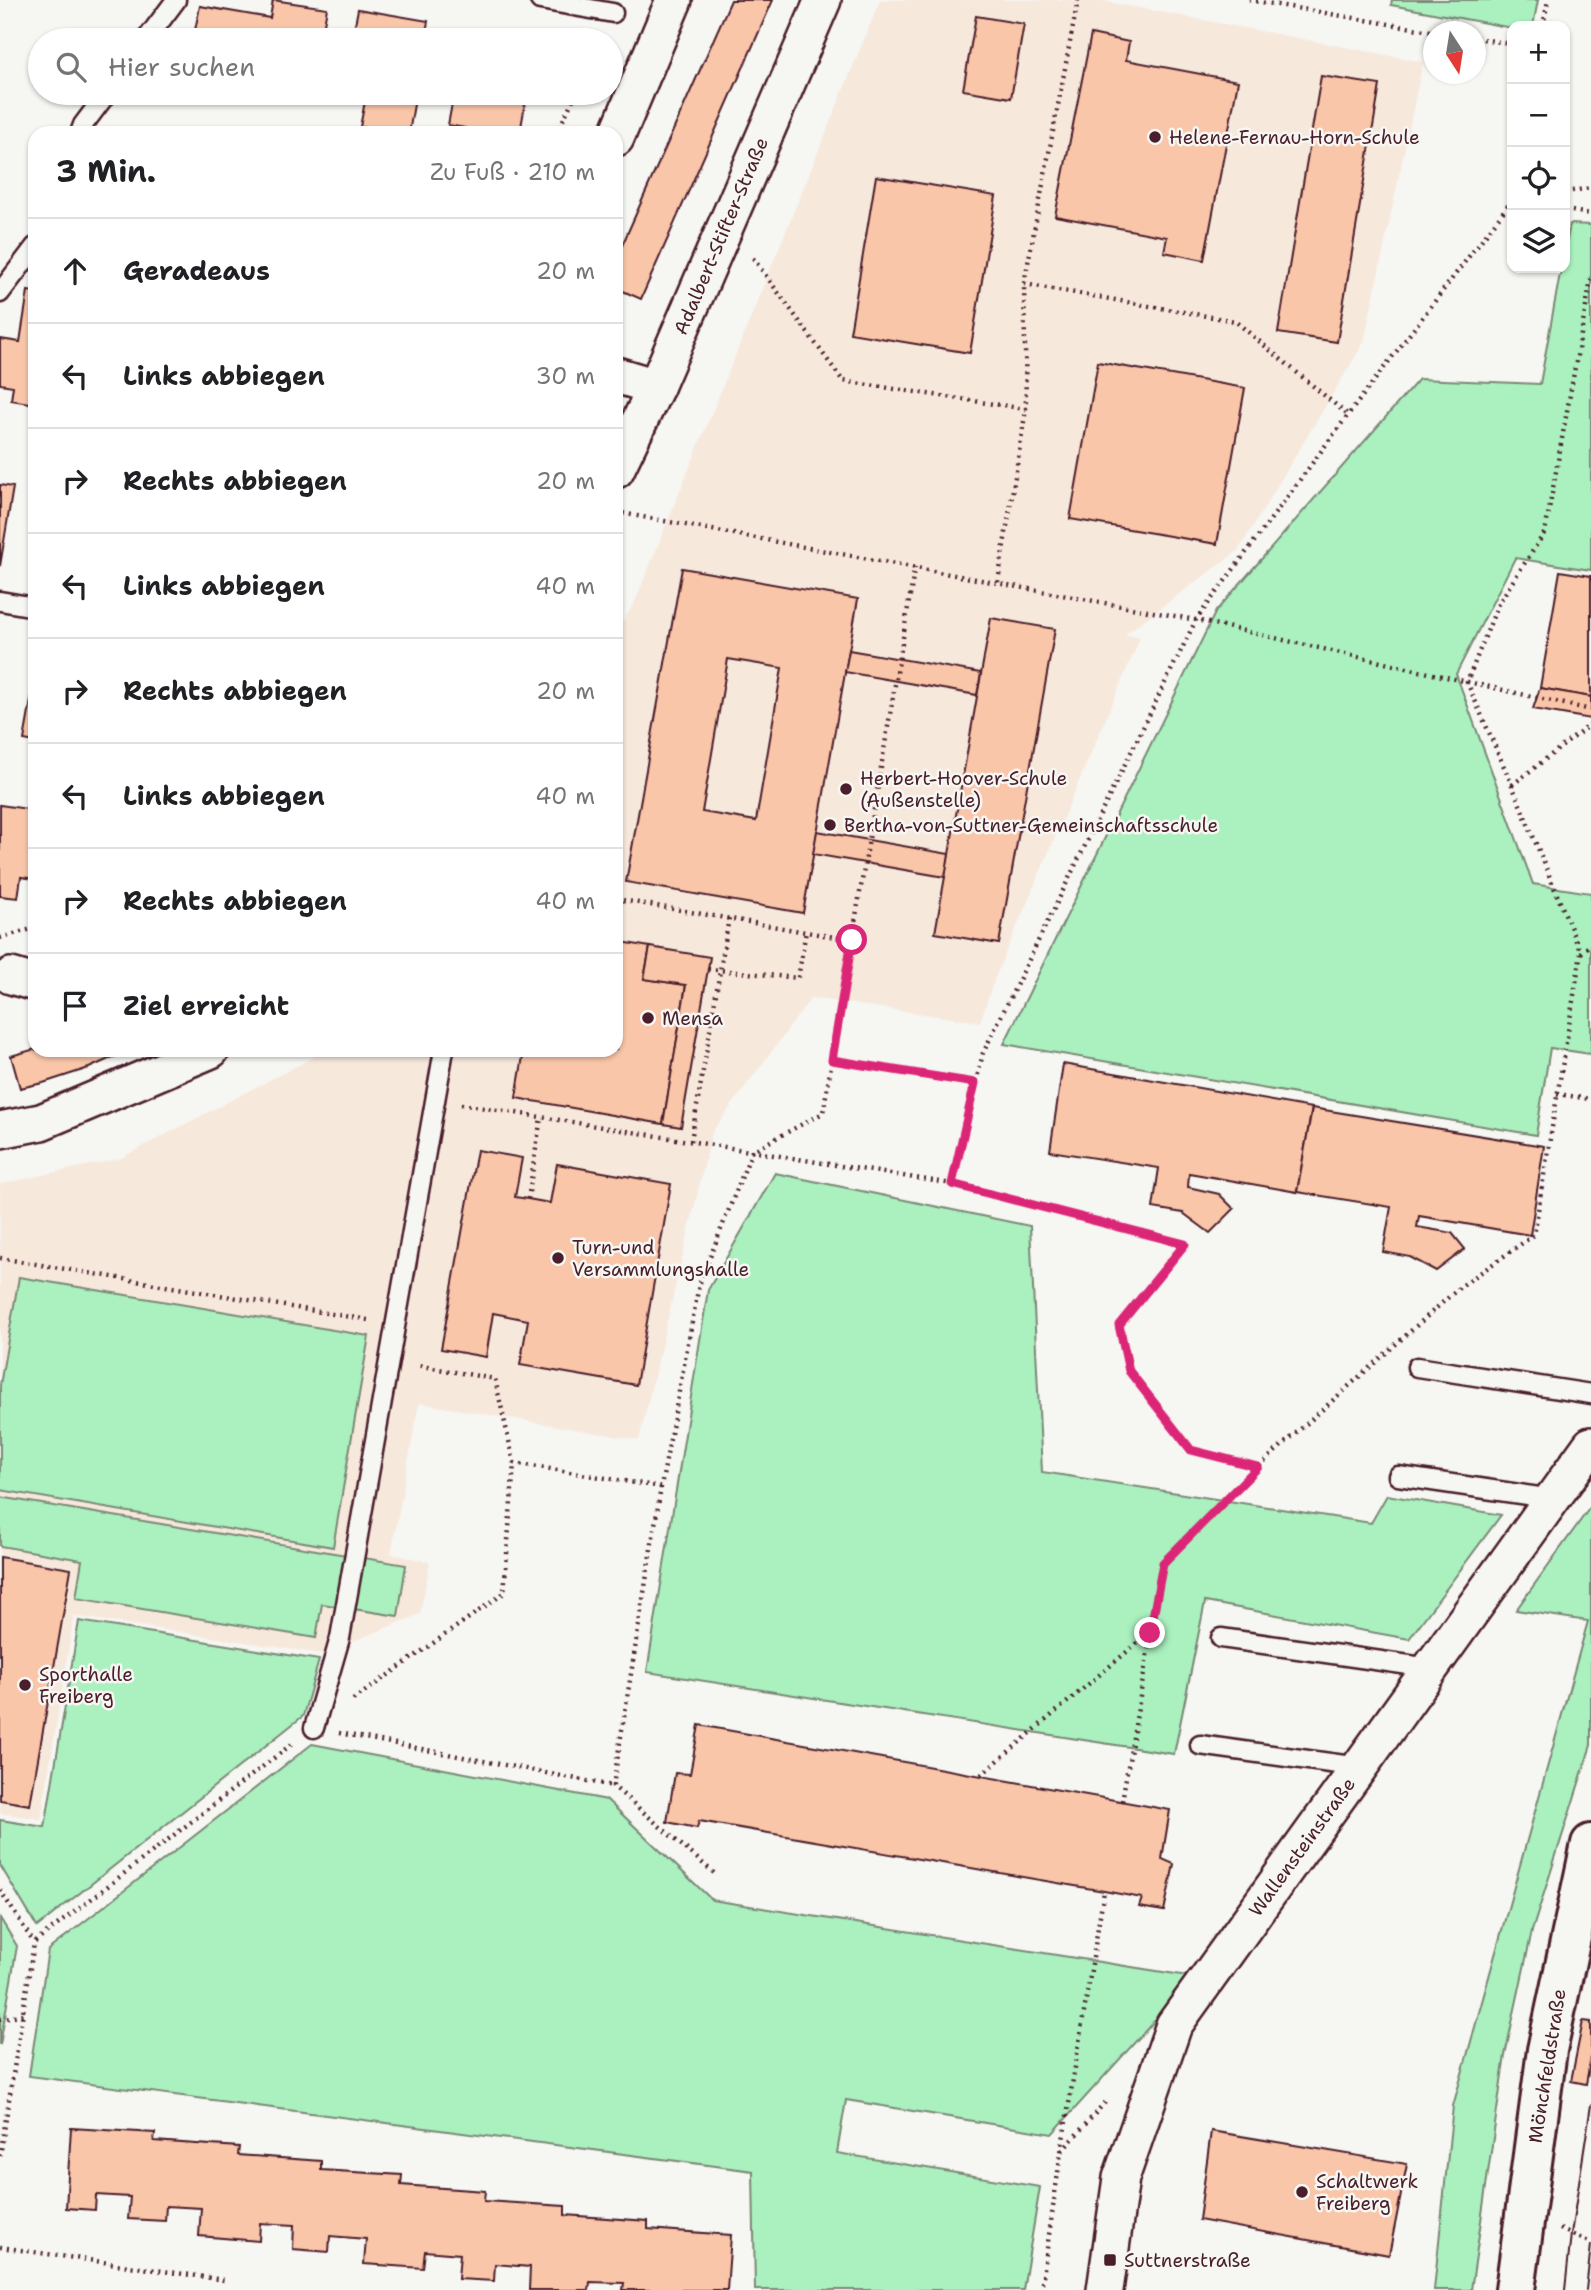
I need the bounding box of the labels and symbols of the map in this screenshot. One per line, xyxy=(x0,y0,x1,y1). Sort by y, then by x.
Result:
north arrow xyxy=(1423,21,1486,84)
place label: Helene-Fernau-Horn-Schule xyxy=(1169,125,1420,150)
marker: Helene-Fernau-Horn-Schule xyxy=(1147,129,1163,145)
street label: Adalbert-Stifter-Straße xyxy=(668,133,774,339)
place label: Herbert-Hoover-Schule (Außenstelle) xyxy=(860,766,1067,813)
marker: Herbert-Hoover-Schule (Außenstelle) xyxy=(838,781,854,797)
place label: Bertha-von-Suttner-Gemeinschaftsschule xyxy=(844,813,1218,838)
marker: Bertha-von-Suttner-Gemeinschaftsschule xyxy=(822,817,838,833)
route start xyxy=(836,924,867,955)
place label: Mensa xyxy=(662,1006,723,1031)
marker: Mensa xyxy=(640,1010,656,1026)
place label: Turn-und Versammlungshalle xyxy=(572,1235,749,1282)
marker: Turn-und Versammlungshalle xyxy=(550,1250,566,1266)
route end xyxy=(1134,1617,1165,1648)
place label: Sporthalle Freiberg xyxy=(39,1662,133,1709)
marker: Sporthalle Freiberg xyxy=(17,1677,33,1693)
street label: Wallensteinstraße xyxy=(1243,1772,1361,1922)
street label: Mönchfeldstraße xyxy=(1522,1987,1572,2145)
place label: Schaltwerk Freiberg xyxy=(1316,2169,1419,2216)
marker: Schaltwerk Freiberg xyxy=(1294,2184,1310,2200)
place label: Suttnerstraße xyxy=(1124,2248,1251,2273)
marker: Suttnerstraße xyxy=(1102,2252,1118,2268)

